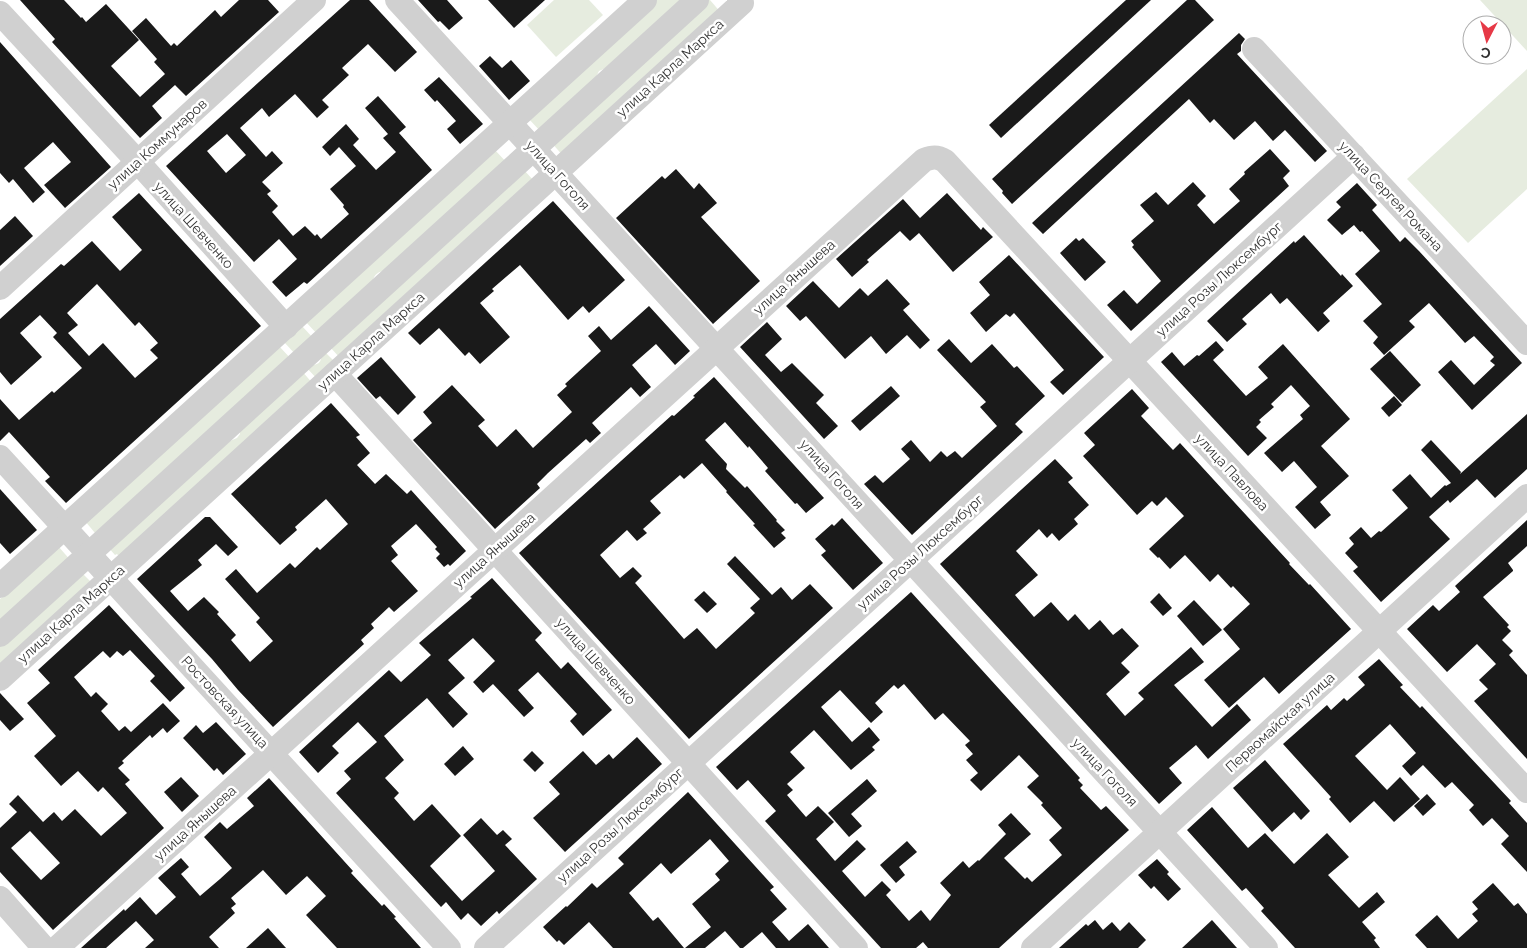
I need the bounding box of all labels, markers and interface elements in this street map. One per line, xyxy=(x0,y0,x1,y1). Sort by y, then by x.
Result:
north arrow xyxy=(1462,15,1512,65)
street label: улица Карла Маркса xyxy=(613,16,727,120)
text: С xyxy=(1480,44,1491,61)
street label: улица Коммунаров xyxy=(104,95,210,193)
street label: улица Гоголя xyxy=(523,137,593,213)
street label: улица Сергея Романа xyxy=(1336,138,1446,254)
street label: улица Шевченко xyxy=(151,178,237,272)
street label: улица Розы Люксембург xyxy=(1153,218,1285,340)
street label: улица Янышева xyxy=(750,236,838,318)
street label: улица Карла Маркса xyxy=(314,289,428,393)
street label: улица Павлова xyxy=(1192,430,1272,514)
street label: улица Гоголя xyxy=(797,436,867,512)
street label: улица Розы Люксембург xyxy=(854,491,986,613)
street label: улица Янышева xyxy=(450,509,538,591)
street label: улица Карла Маркса xyxy=(14,562,128,666)
street label: улица Шевченко xyxy=(553,614,639,708)
street label: Ростовская улица xyxy=(178,653,272,751)
street label: Первомайская улица xyxy=(1222,669,1338,775)
street label: улица Гоголя xyxy=(1069,734,1141,810)
street label: улица Розы Люксембург xyxy=(554,764,686,886)
street label: улица Янышева xyxy=(151,782,239,864)

